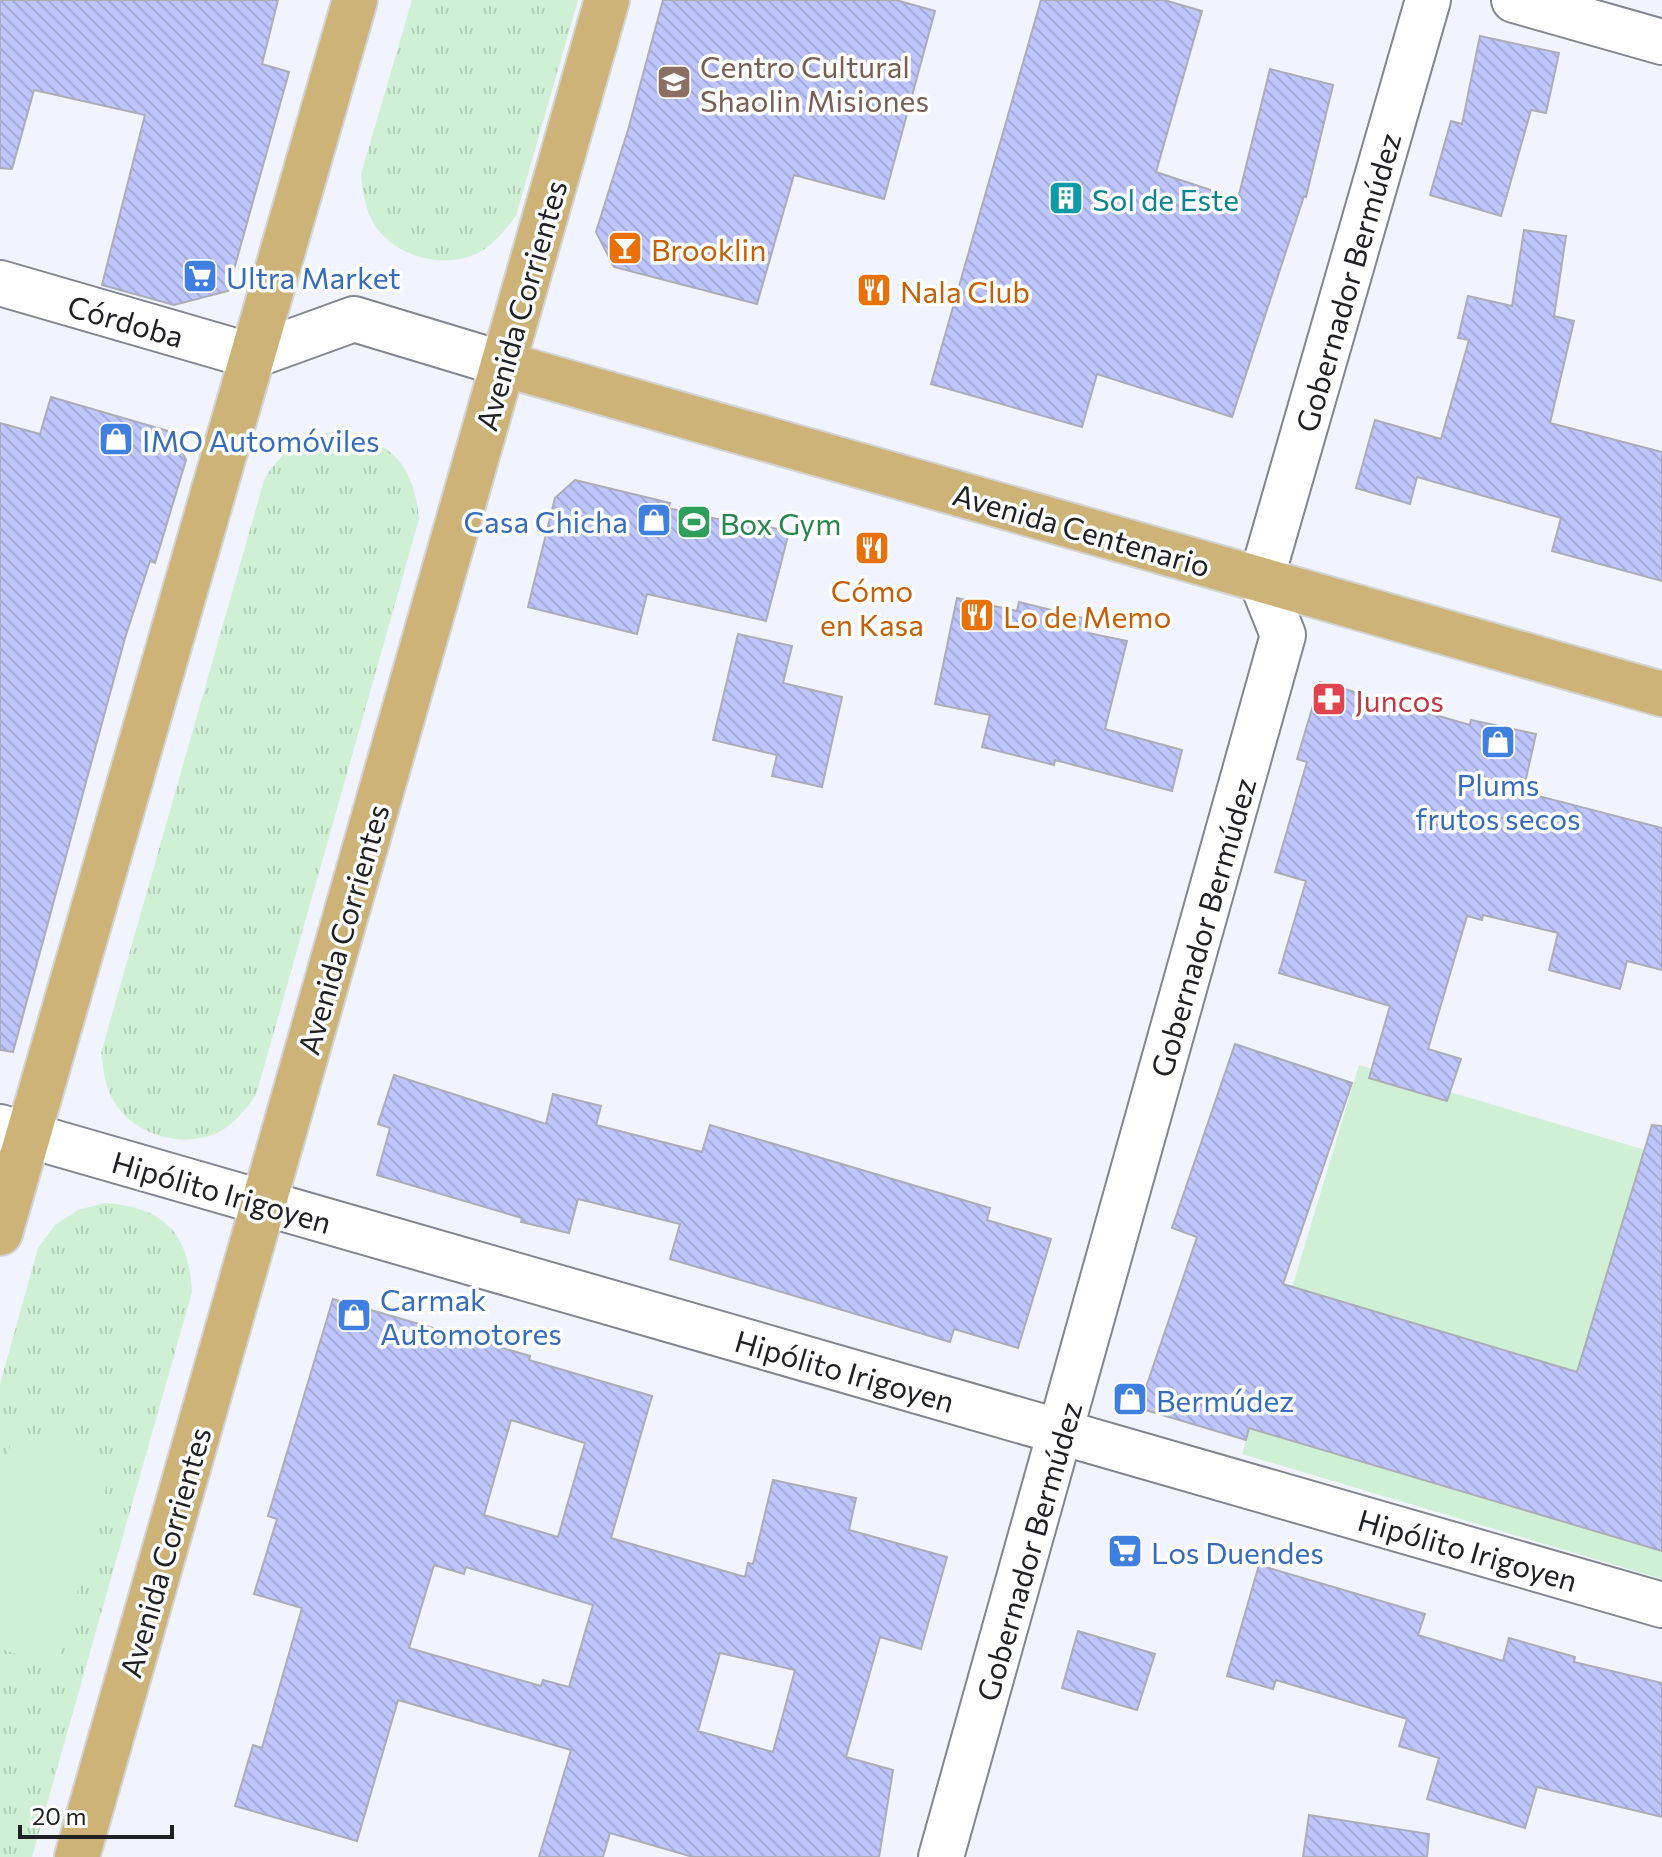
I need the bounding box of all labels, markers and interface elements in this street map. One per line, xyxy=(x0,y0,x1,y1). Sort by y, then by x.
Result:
place label: Centro Cultural Shaolin Misiones xyxy=(700,47,929,118)
school or university icon: Centro Cultural Shaolin Misiones xyxy=(655,63,693,101)
street label: Gobernador Bermúdez xyxy=(1287,128,1407,436)
street label: Avenida Corrientes xyxy=(467,176,573,434)
building icon: Sol de Este xyxy=(1047,179,1085,217)
place label: Sol de Este xyxy=(1092,180,1239,217)
bar icon: Brooklin xyxy=(606,229,644,267)
place label: Brooklin xyxy=(651,230,766,267)
supermarket icon: Ultra Market xyxy=(181,257,219,295)
place label: Ultra Market xyxy=(226,258,401,295)
restaurant icon: Nala Club xyxy=(855,271,893,309)
place label: Nala Club xyxy=(900,272,1030,309)
street label: Córdoba xyxy=(64,286,188,354)
shop icon: IMO Automóviles xyxy=(97,420,135,458)
place label: IMO Automóviles xyxy=(142,421,380,458)
street label: Avenida Centenario xyxy=(949,475,1215,583)
shop icon: Casa Chicha xyxy=(635,501,673,539)
place label: Casa Chicha xyxy=(464,502,628,539)
sports icon: Box Gym xyxy=(675,503,713,541)
place label: Box Gym xyxy=(720,504,841,541)
restaurant icon: Cómo en Kasa xyxy=(853,529,891,567)
place label: Cómo en Kasa xyxy=(820,571,924,642)
restaurant icon: Lo de Memo xyxy=(958,596,996,634)
place label: Lo de Memo xyxy=(1003,597,1171,634)
pharmacy icon: Juncos xyxy=(1310,680,1348,718)
place label: Juncos xyxy=(1355,681,1444,718)
shop icon: Plums frutos secos xyxy=(1479,723,1517,761)
place label: Plums frutos secos xyxy=(1415,765,1581,836)
street label: Gobernador Bermúdez xyxy=(1142,773,1262,1081)
street label: Avenida Corrientes xyxy=(289,800,395,1058)
street label: Hipólito Irigoyen xyxy=(108,1142,336,1240)
place label: Carmak Automotores xyxy=(380,1280,562,1351)
shop icon: Carmak Automotores xyxy=(335,1296,373,1334)
street label: Hipólito Irigoyen xyxy=(731,1321,959,1419)
shop icon: Bermúdez xyxy=(1111,1380,1149,1418)
place label: Bermúdez xyxy=(1156,1381,1294,1418)
street label: Gobernador Bermúdez xyxy=(968,1397,1088,1705)
street label: Avenida Corrientes xyxy=(111,1423,217,1681)
street label: Hipólito Irigoyen xyxy=(1354,1500,1582,1598)
supermarket icon: Los Duendes xyxy=(1106,1532,1144,1570)
place label: Los Duendes xyxy=(1151,1533,1324,1570)
scale bar xyxy=(20,1789,172,1839)
text: 20 m xyxy=(32,1801,86,1830)

